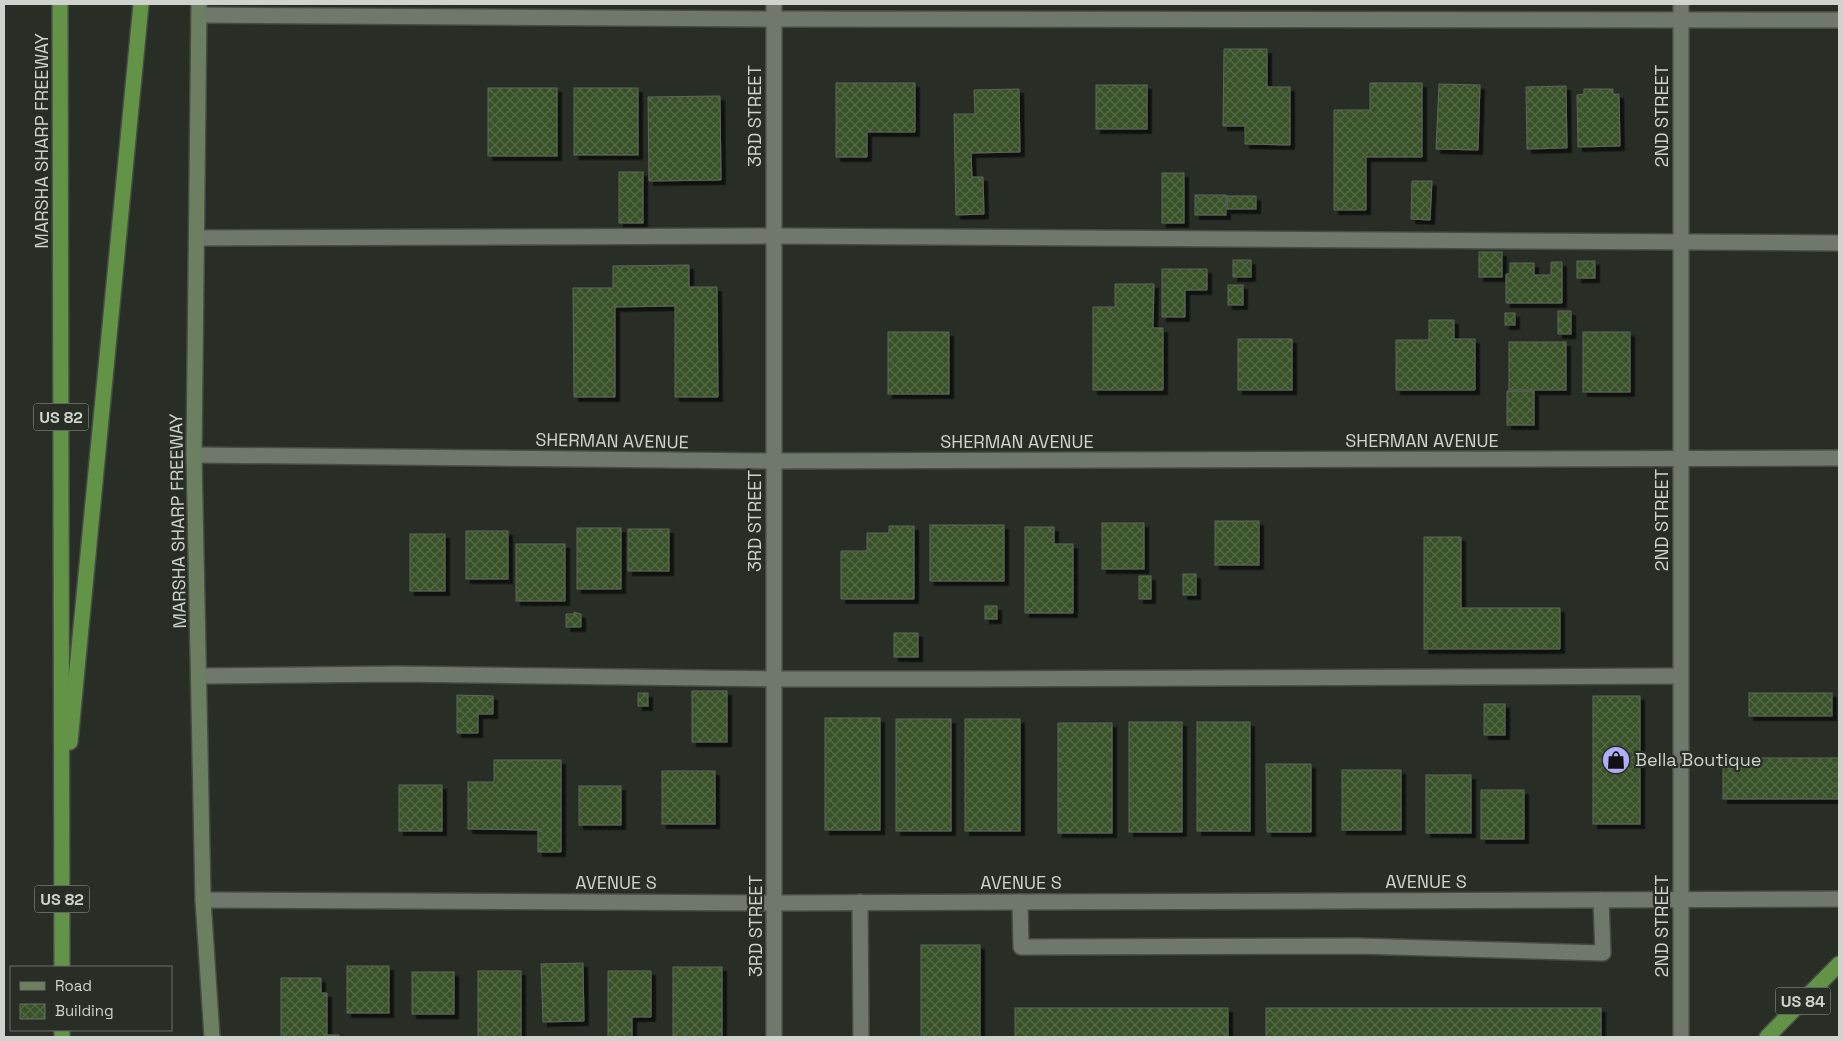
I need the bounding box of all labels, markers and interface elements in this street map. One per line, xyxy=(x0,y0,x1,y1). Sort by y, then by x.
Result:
street label: MARSHA SHARP FREEWAY xyxy=(30,33,53,249)
street label: 2ND STREET xyxy=(1650,64,1673,167)
street label: 3RD STREET xyxy=(743,65,766,167)
road number: US 82 xyxy=(34,404,88,431)
street label: MARSHA SHARP FREEWAY xyxy=(164,413,191,629)
street label: SHERMAN AVENUE xyxy=(535,428,689,453)
street label: SHERMAN AVENUE xyxy=(1345,429,1499,452)
street label: SHERMAN AVENUE xyxy=(940,430,1094,453)
street label: 2ND STREET xyxy=(1650,468,1673,571)
street label: 3RD STREET xyxy=(743,470,766,572)
shop icon: Bella Boutique xyxy=(1601,745,1631,775)
place label: Bella Boutique xyxy=(1635,748,1761,771)
street label: AVENUE S xyxy=(1385,870,1467,893)
street label: AVENUE S xyxy=(575,871,657,894)
street label: AVENUE S xyxy=(980,871,1062,894)
street label: 2ND STREET xyxy=(1650,874,1673,977)
street label: 3RD STREET xyxy=(744,875,767,977)
road number: US 82 xyxy=(34,886,90,912)
legend xyxy=(10,966,172,1031)
text: Road xyxy=(55,976,92,995)
road number: US 84 xyxy=(1776,988,1830,1014)
text: Building xyxy=(55,1001,114,1020)

